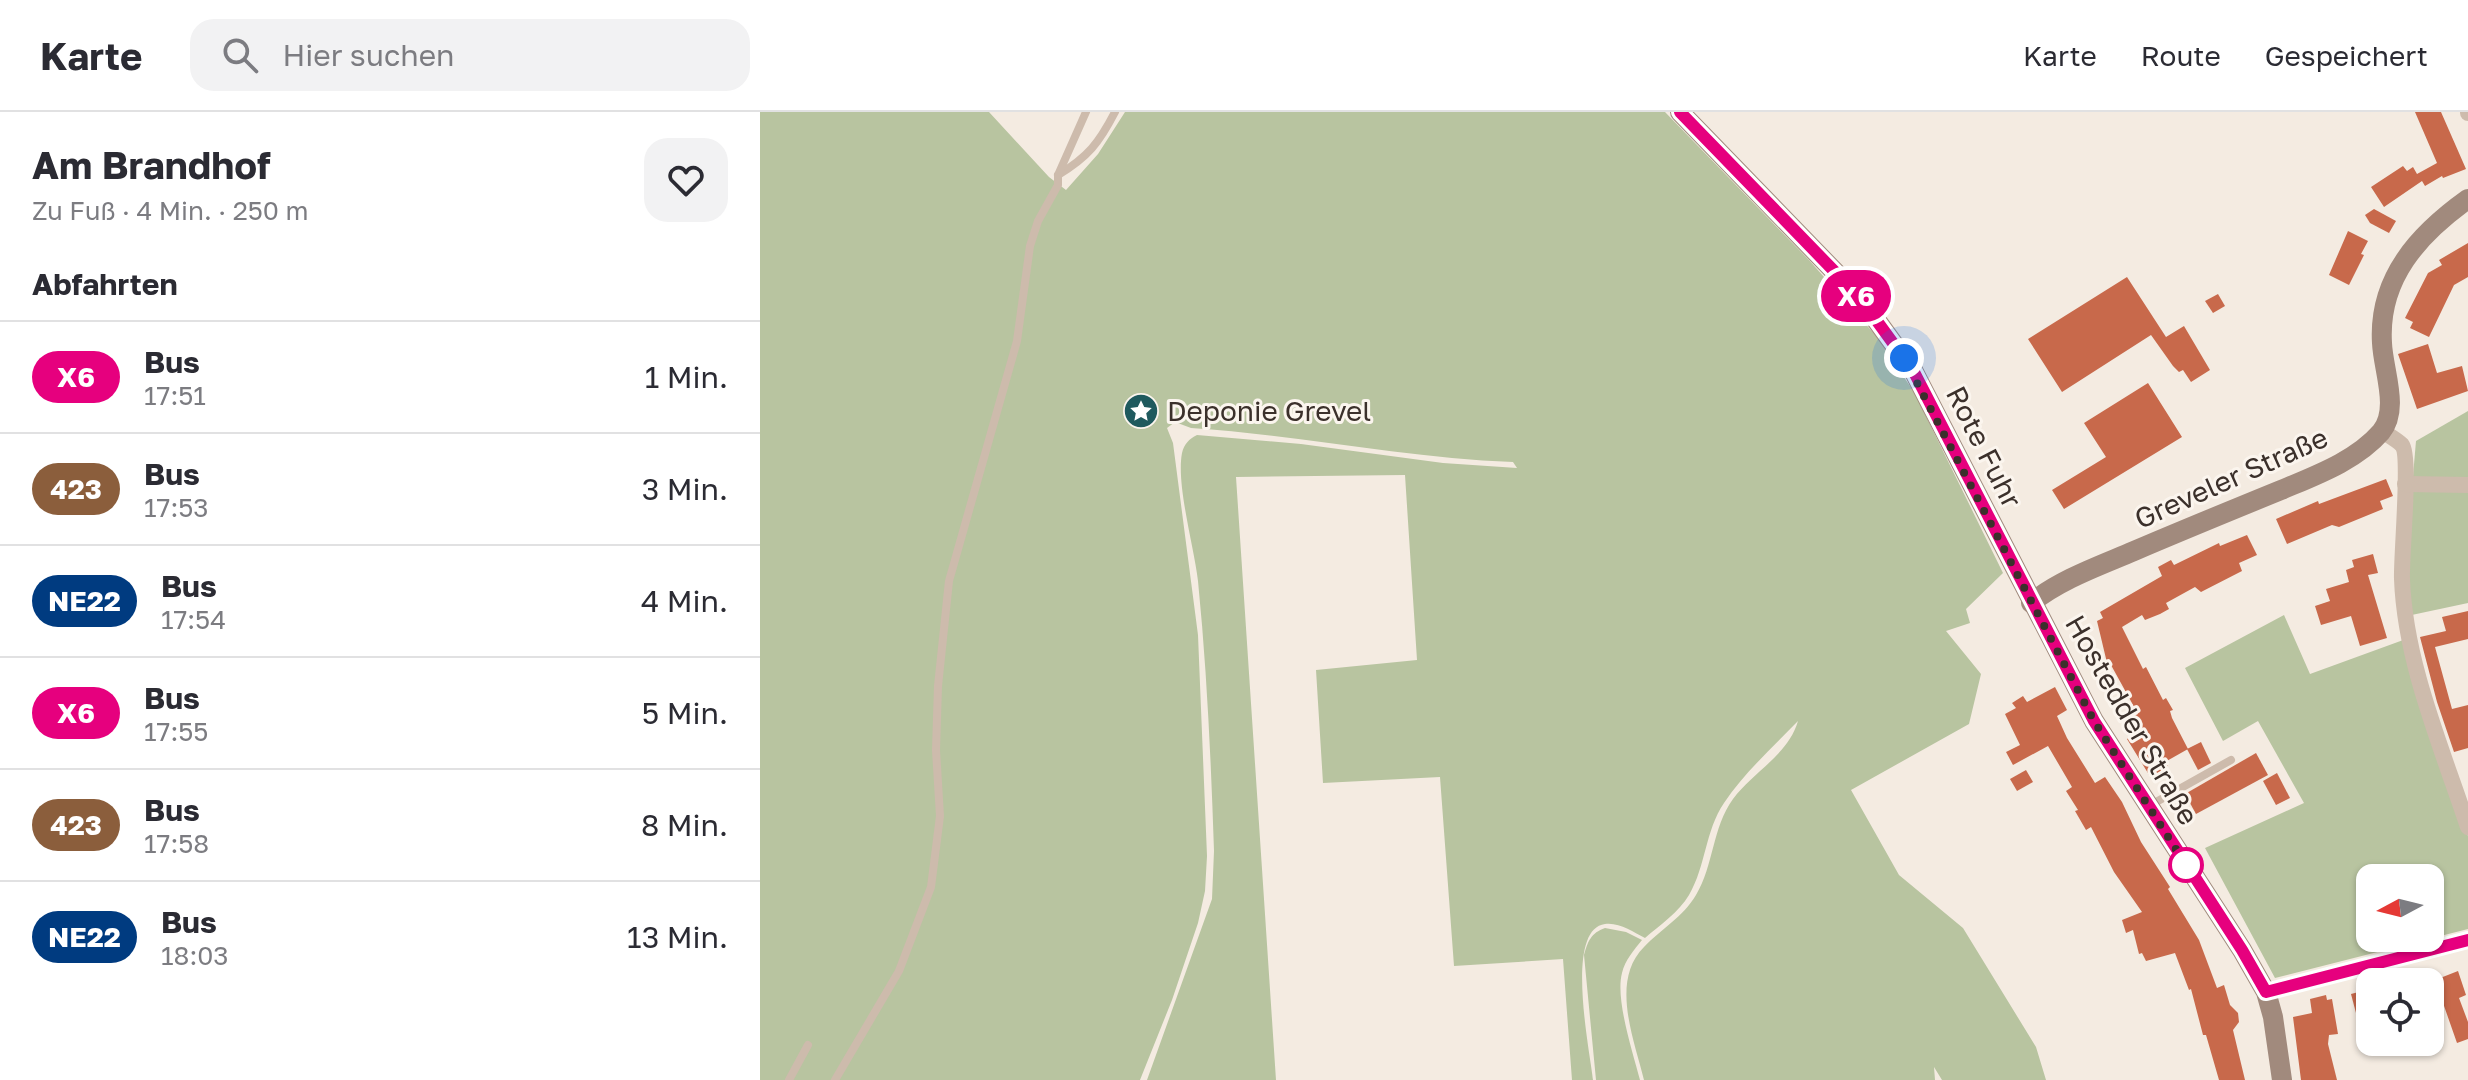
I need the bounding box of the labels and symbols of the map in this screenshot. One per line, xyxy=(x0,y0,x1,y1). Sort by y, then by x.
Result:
line badge: X6 xyxy=(1820,270,1892,322)
your location xyxy=(1884,338,1924,378)
street label: Rote Fuhr xyxy=(1940,381,2029,513)
place icon: Deponie Grevel xyxy=(1122,392,1160,430)
place label: Deponie Grevel xyxy=(1167,394,1371,427)
street label: Greveler Straße xyxy=(2129,420,2332,535)
street label: Hostedder Straße xyxy=(2059,609,2206,830)
unlabelled marker xyxy=(2169,848,2203,882)
north arrow xyxy=(2356,864,2444,952)

